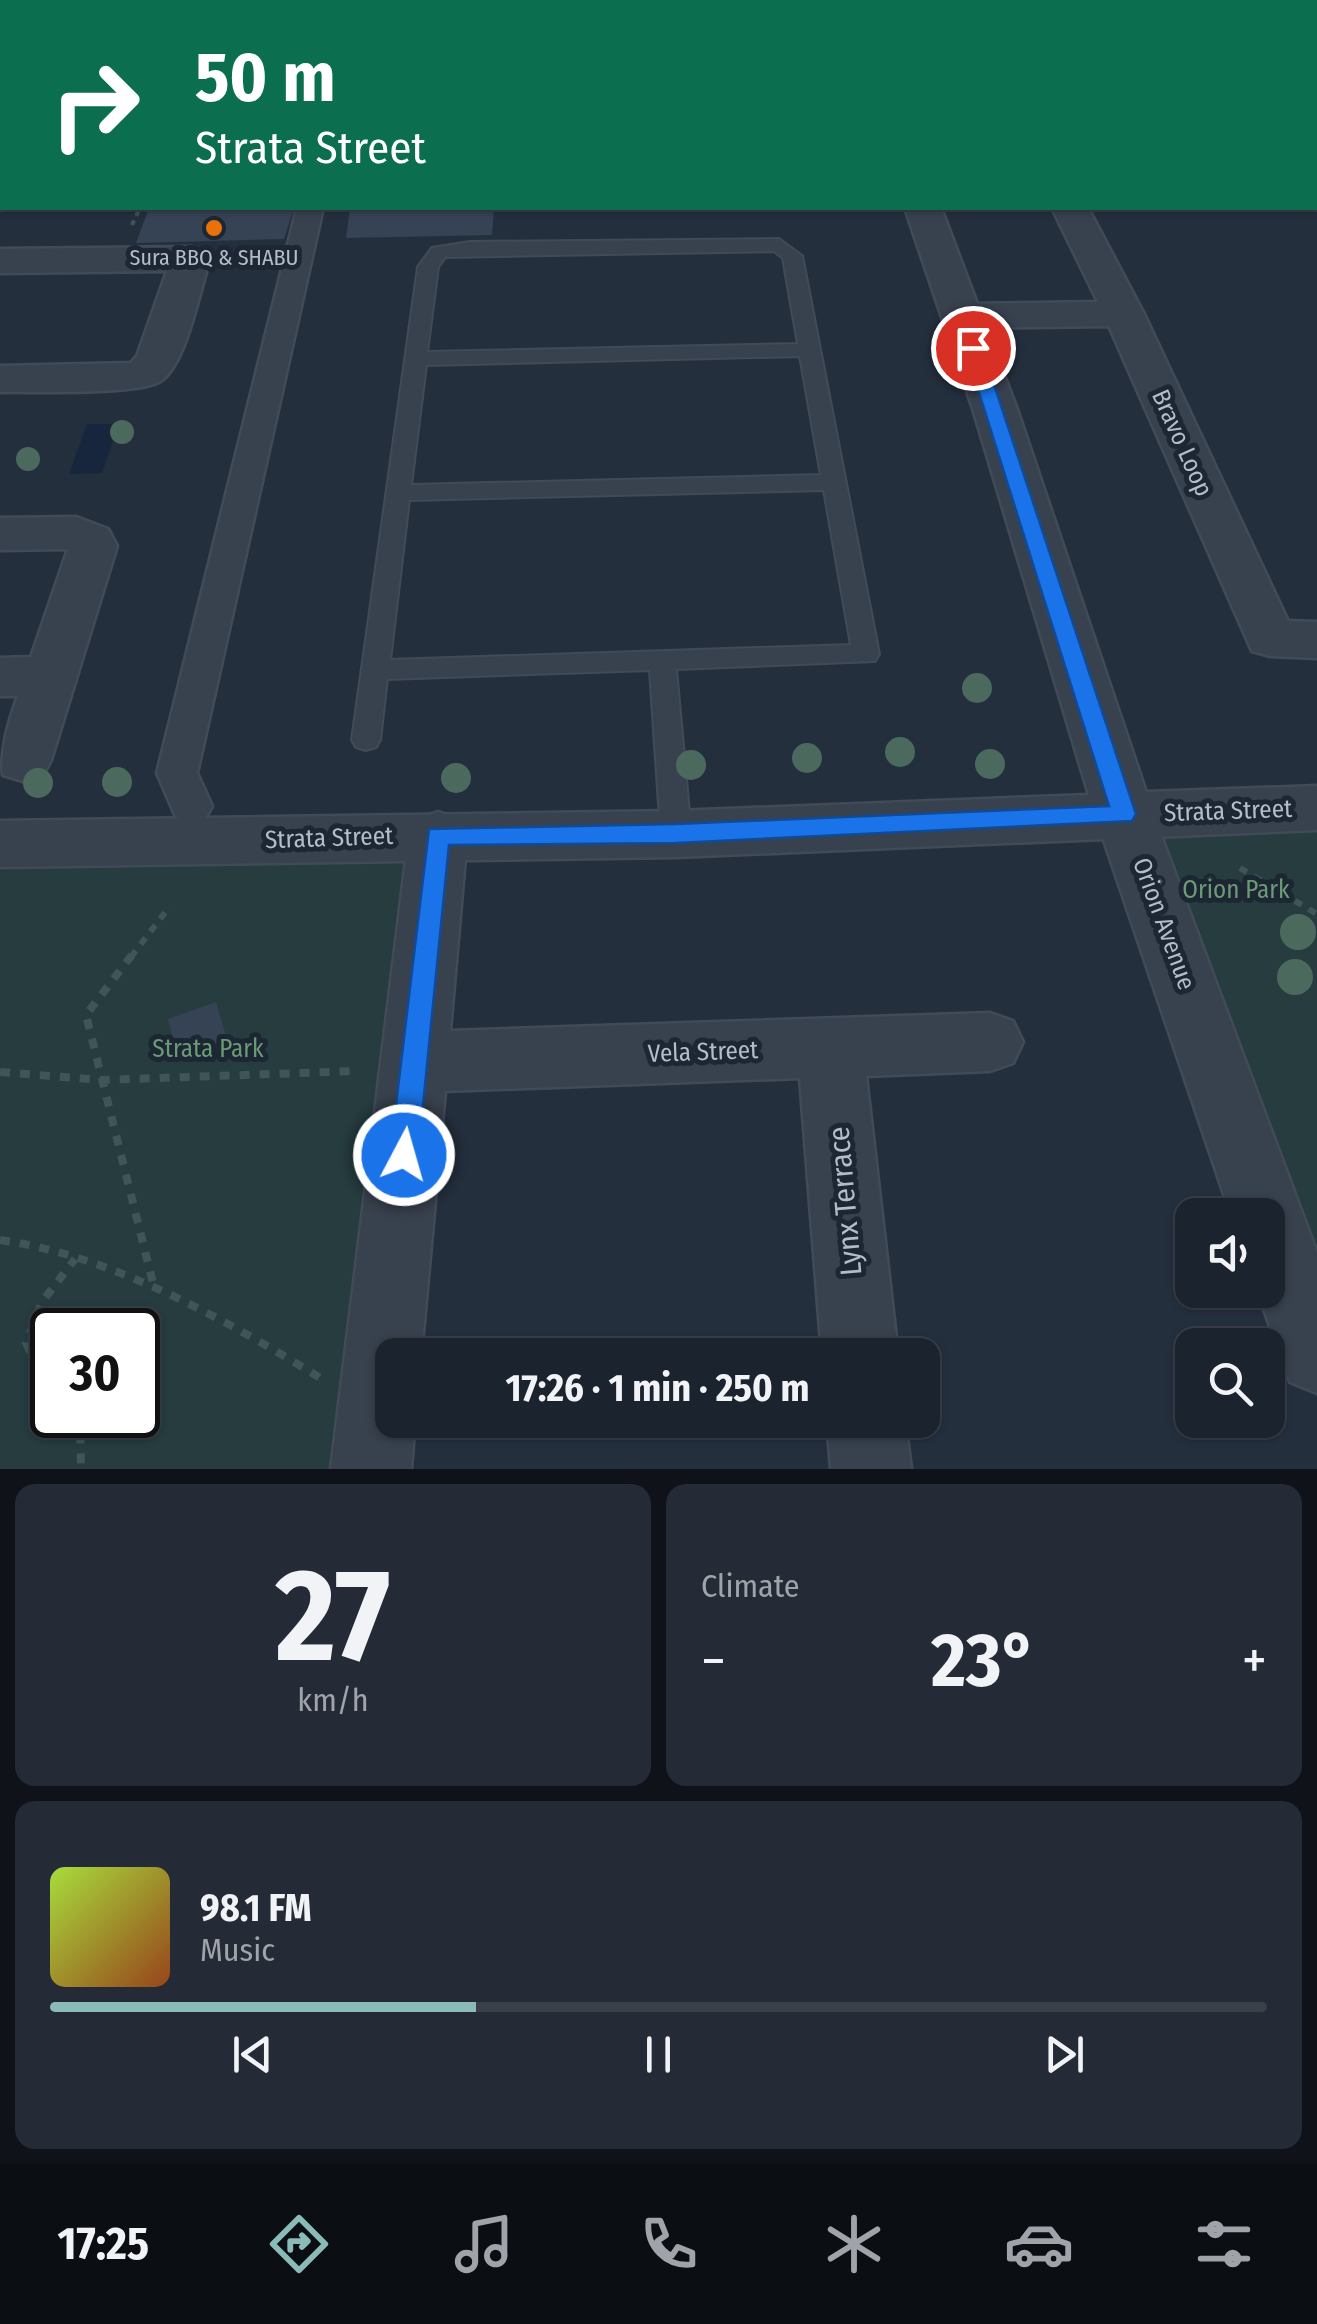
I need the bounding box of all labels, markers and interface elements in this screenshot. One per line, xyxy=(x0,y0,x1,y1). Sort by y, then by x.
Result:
text: 50 m xyxy=(195,36,336,120)
icon: right xyxy=(30,40,160,170)
text: Strata Street xyxy=(195,121,426,175)
marker: Sura BBQ & SHABU xyxy=(203,217,225,239)
place label: Sura BBQ & SHABU xyxy=(129,244,299,271)
pin xyxy=(931,306,1016,391)
icon: arrive xyxy=(946,321,1001,376)
street label: Bravo Loop xyxy=(1145,385,1219,501)
street label: Strata Street xyxy=(1163,794,1293,828)
street label: Strata Street xyxy=(264,821,394,855)
street label: Orion Avenue xyxy=(1126,854,1202,994)
park label: Orion Park xyxy=(1182,875,1290,905)
park label: Strata Park xyxy=(152,1034,264,1064)
street label: Vela Street xyxy=(647,1035,760,1069)
position arrow xyxy=(352,1103,456,1207)
street label: Lynx Terrace xyxy=(821,1125,869,1277)
map controls xyxy=(1175,1198,1285,1438)
button: sound xyxy=(1175,1198,1285,1308)
speed limit sign: 30 xyxy=(30,1308,160,1438)
button: search xyxy=(1175,1328,1285,1438)
text: 17:26 · 1 min · 250 m xyxy=(505,1365,810,1411)
text: 27 xyxy=(276,1538,390,1694)
text: Climate xyxy=(701,1567,800,1605)
text: 23° xyxy=(931,1616,1037,1706)
text: − xyxy=(701,1628,726,1694)
text: + xyxy=(1242,1628,1267,1694)
text: km/h xyxy=(297,1681,369,1719)
text: 98.1 FM xyxy=(200,1885,312,1931)
text: Music xyxy=(200,1931,275,1969)
icon: previous xyxy=(225,2027,280,2082)
icon: pause xyxy=(631,2027,686,2082)
icon: next xyxy=(1037,2027,1092,2082)
icon: directions xyxy=(264,2209,334,2279)
icon: music xyxy=(449,2209,519,2279)
icon: phone xyxy=(634,2209,704,2279)
icon: climate xyxy=(819,2209,889,2279)
icon: car xyxy=(1004,2209,1074,2279)
icon: filters xyxy=(1189,2209,1259,2279)
text: 17:25 xyxy=(58,2217,149,2271)

